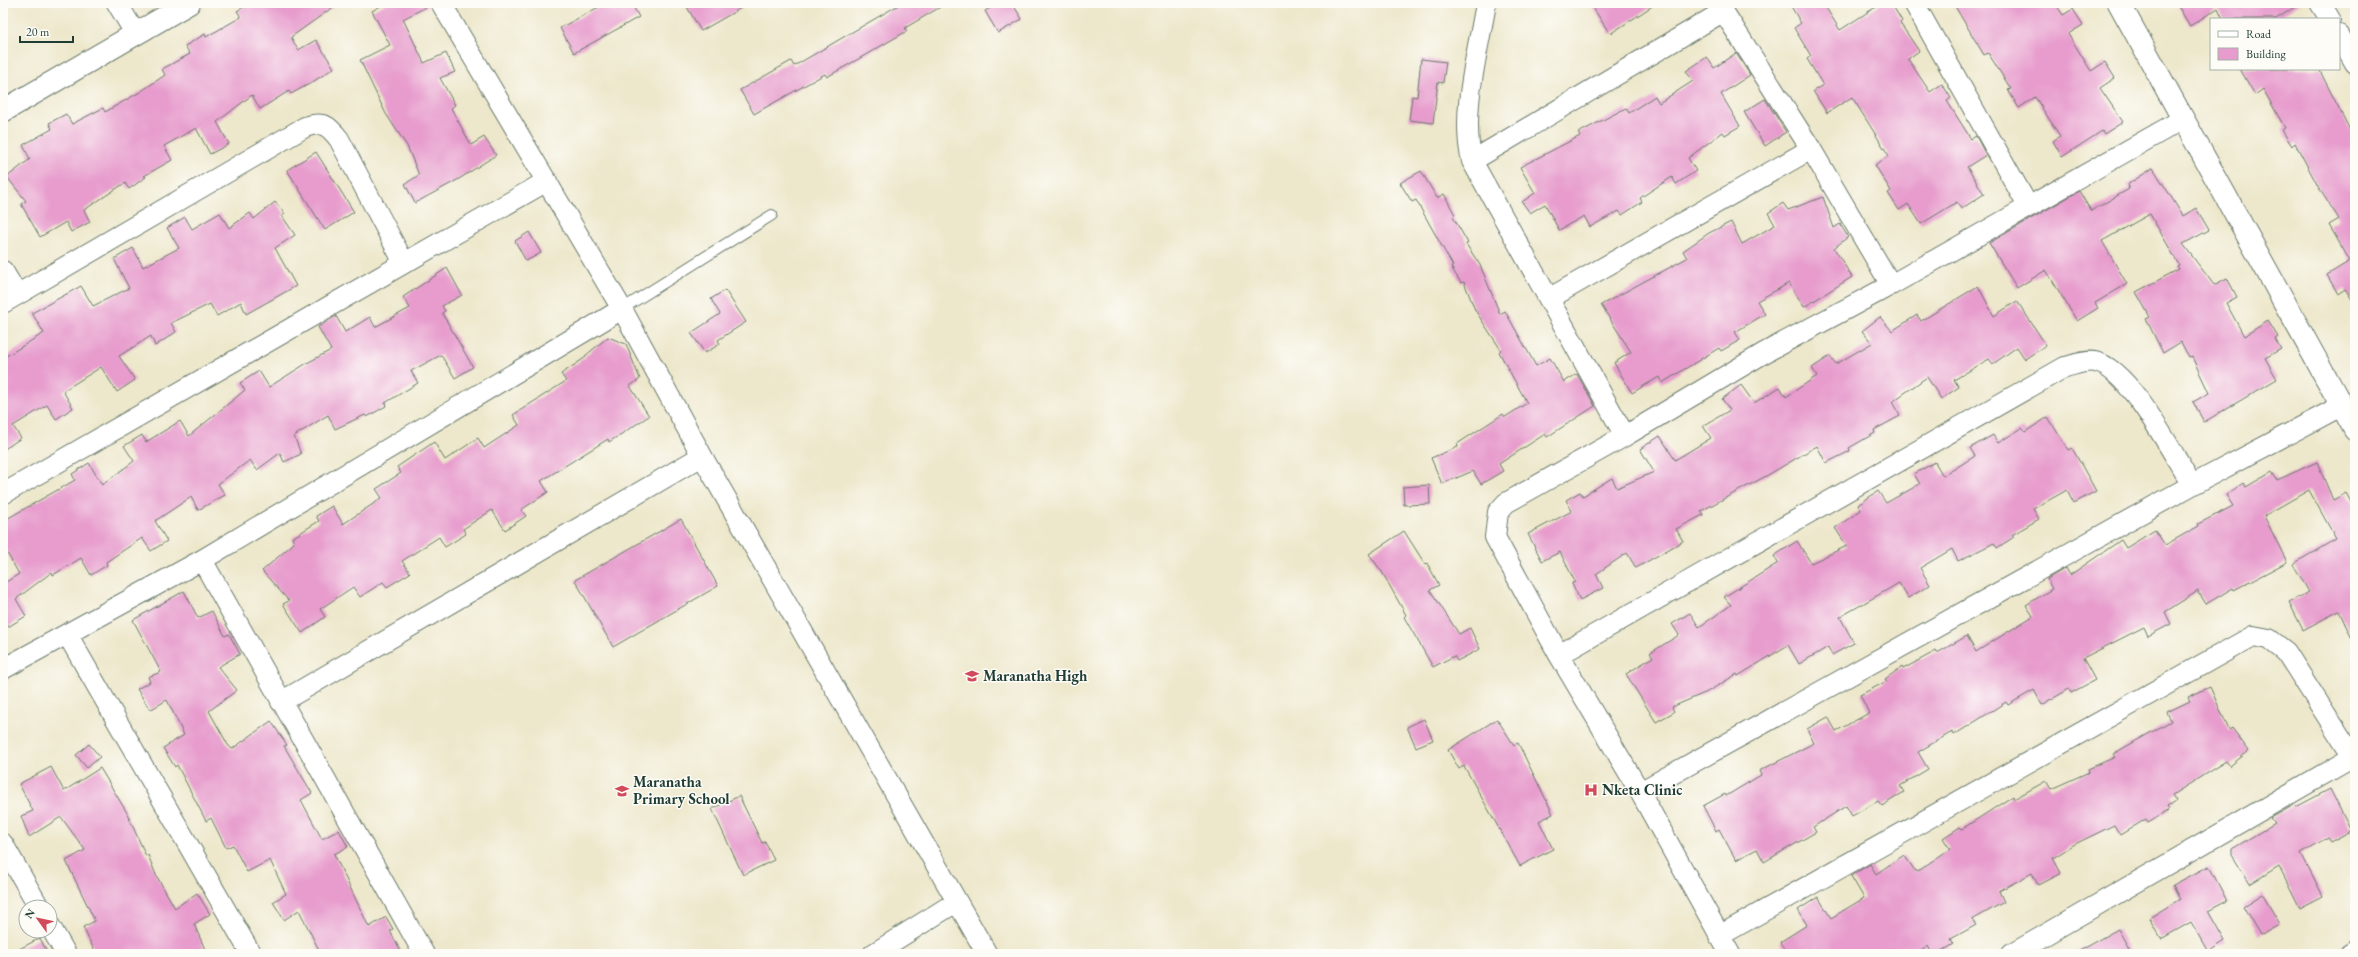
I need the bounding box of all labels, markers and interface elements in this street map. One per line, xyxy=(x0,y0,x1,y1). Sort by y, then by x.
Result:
scale bar xyxy=(20,18,73,44)
legend xyxy=(2210,18,2340,70)
text: 20 m xyxy=(26,24,50,40)
text: Road xyxy=(2246,26,2272,42)
text: Building xyxy=(2246,46,2287,62)
place label: Maranatha High xyxy=(983,666,1088,685)
school or university icon: Maranatha High xyxy=(964,668,980,684)
place label: Maranatha Primary School xyxy=(633,772,730,808)
place label: Nketa Clinic xyxy=(1602,780,1682,799)
hospital icon: Nketa Clinic xyxy=(1583,782,1599,798)
school or university icon: Maranatha Primary School xyxy=(614,783,630,799)
north arrow xyxy=(18,899,58,939)
text: N xyxy=(21,906,38,921)

